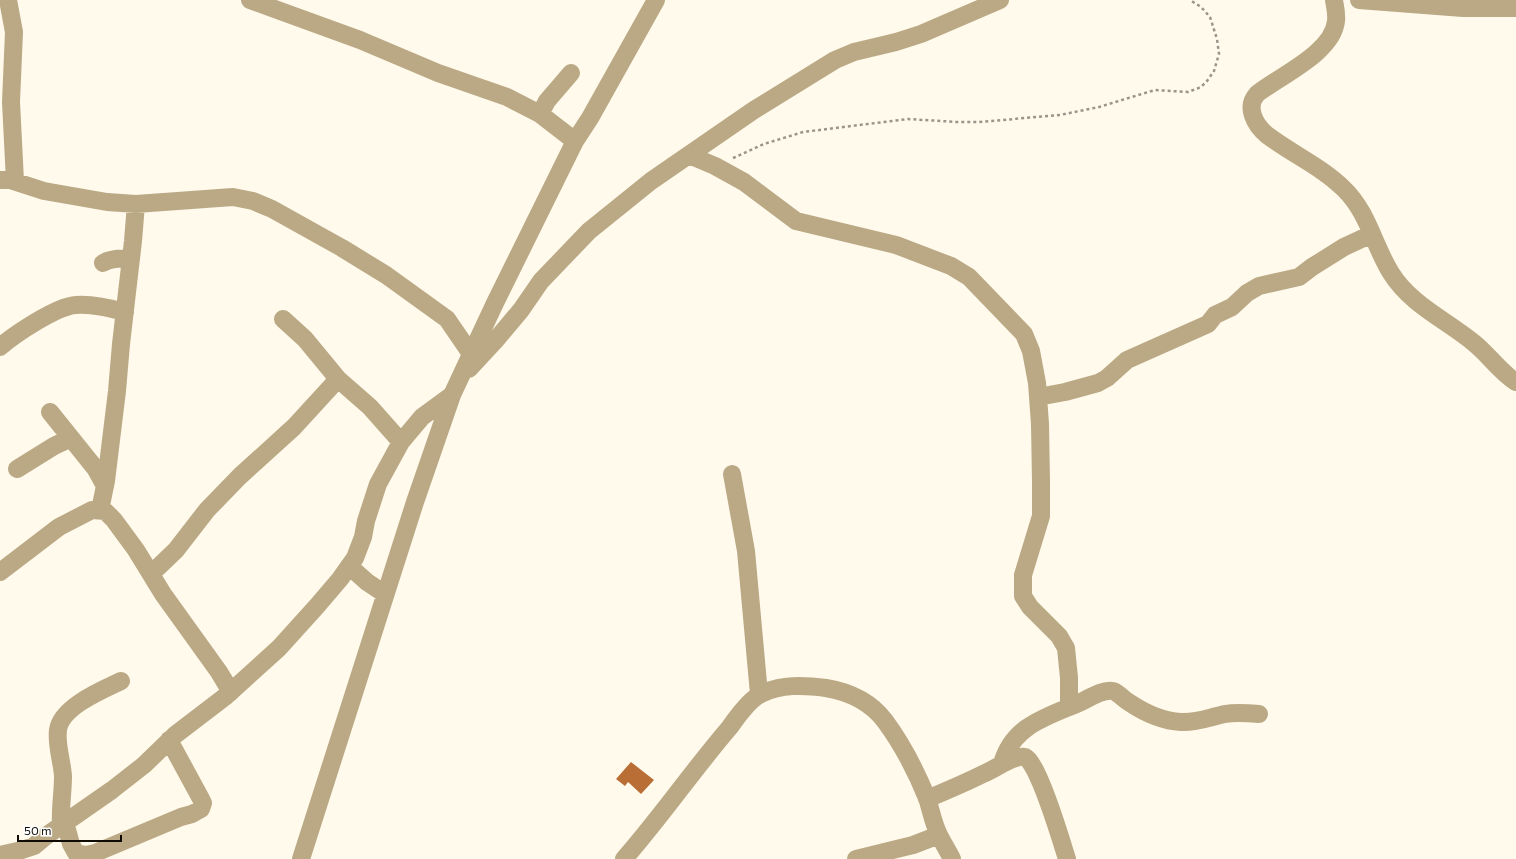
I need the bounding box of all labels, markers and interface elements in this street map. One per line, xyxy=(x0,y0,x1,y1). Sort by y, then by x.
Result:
scale bar xyxy=(18,817,121,843)
text: 50 m xyxy=(24,823,52,837)

